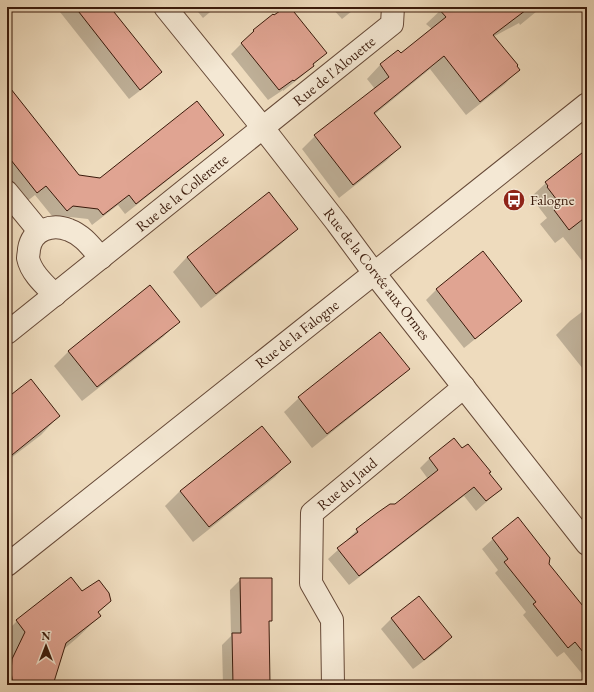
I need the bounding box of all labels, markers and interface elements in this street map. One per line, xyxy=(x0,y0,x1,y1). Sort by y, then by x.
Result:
street label: Rue de l'Alouette xyxy=(288,31,379,110)
street label: Rue de la Collerette xyxy=(132,149,232,236)
bus stop icon: Falogne xyxy=(501,187,527,213)
place label: Falogne xyxy=(530,190,575,209)
street label: Rue de la Corvée aux Ormes xyxy=(320,204,435,344)
street label: Rue de la Falogne xyxy=(251,295,342,372)
street label: Rue du Jaud xyxy=(313,453,381,514)
north arrow xyxy=(26,626,66,666)
text: N xyxy=(42,629,51,643)

